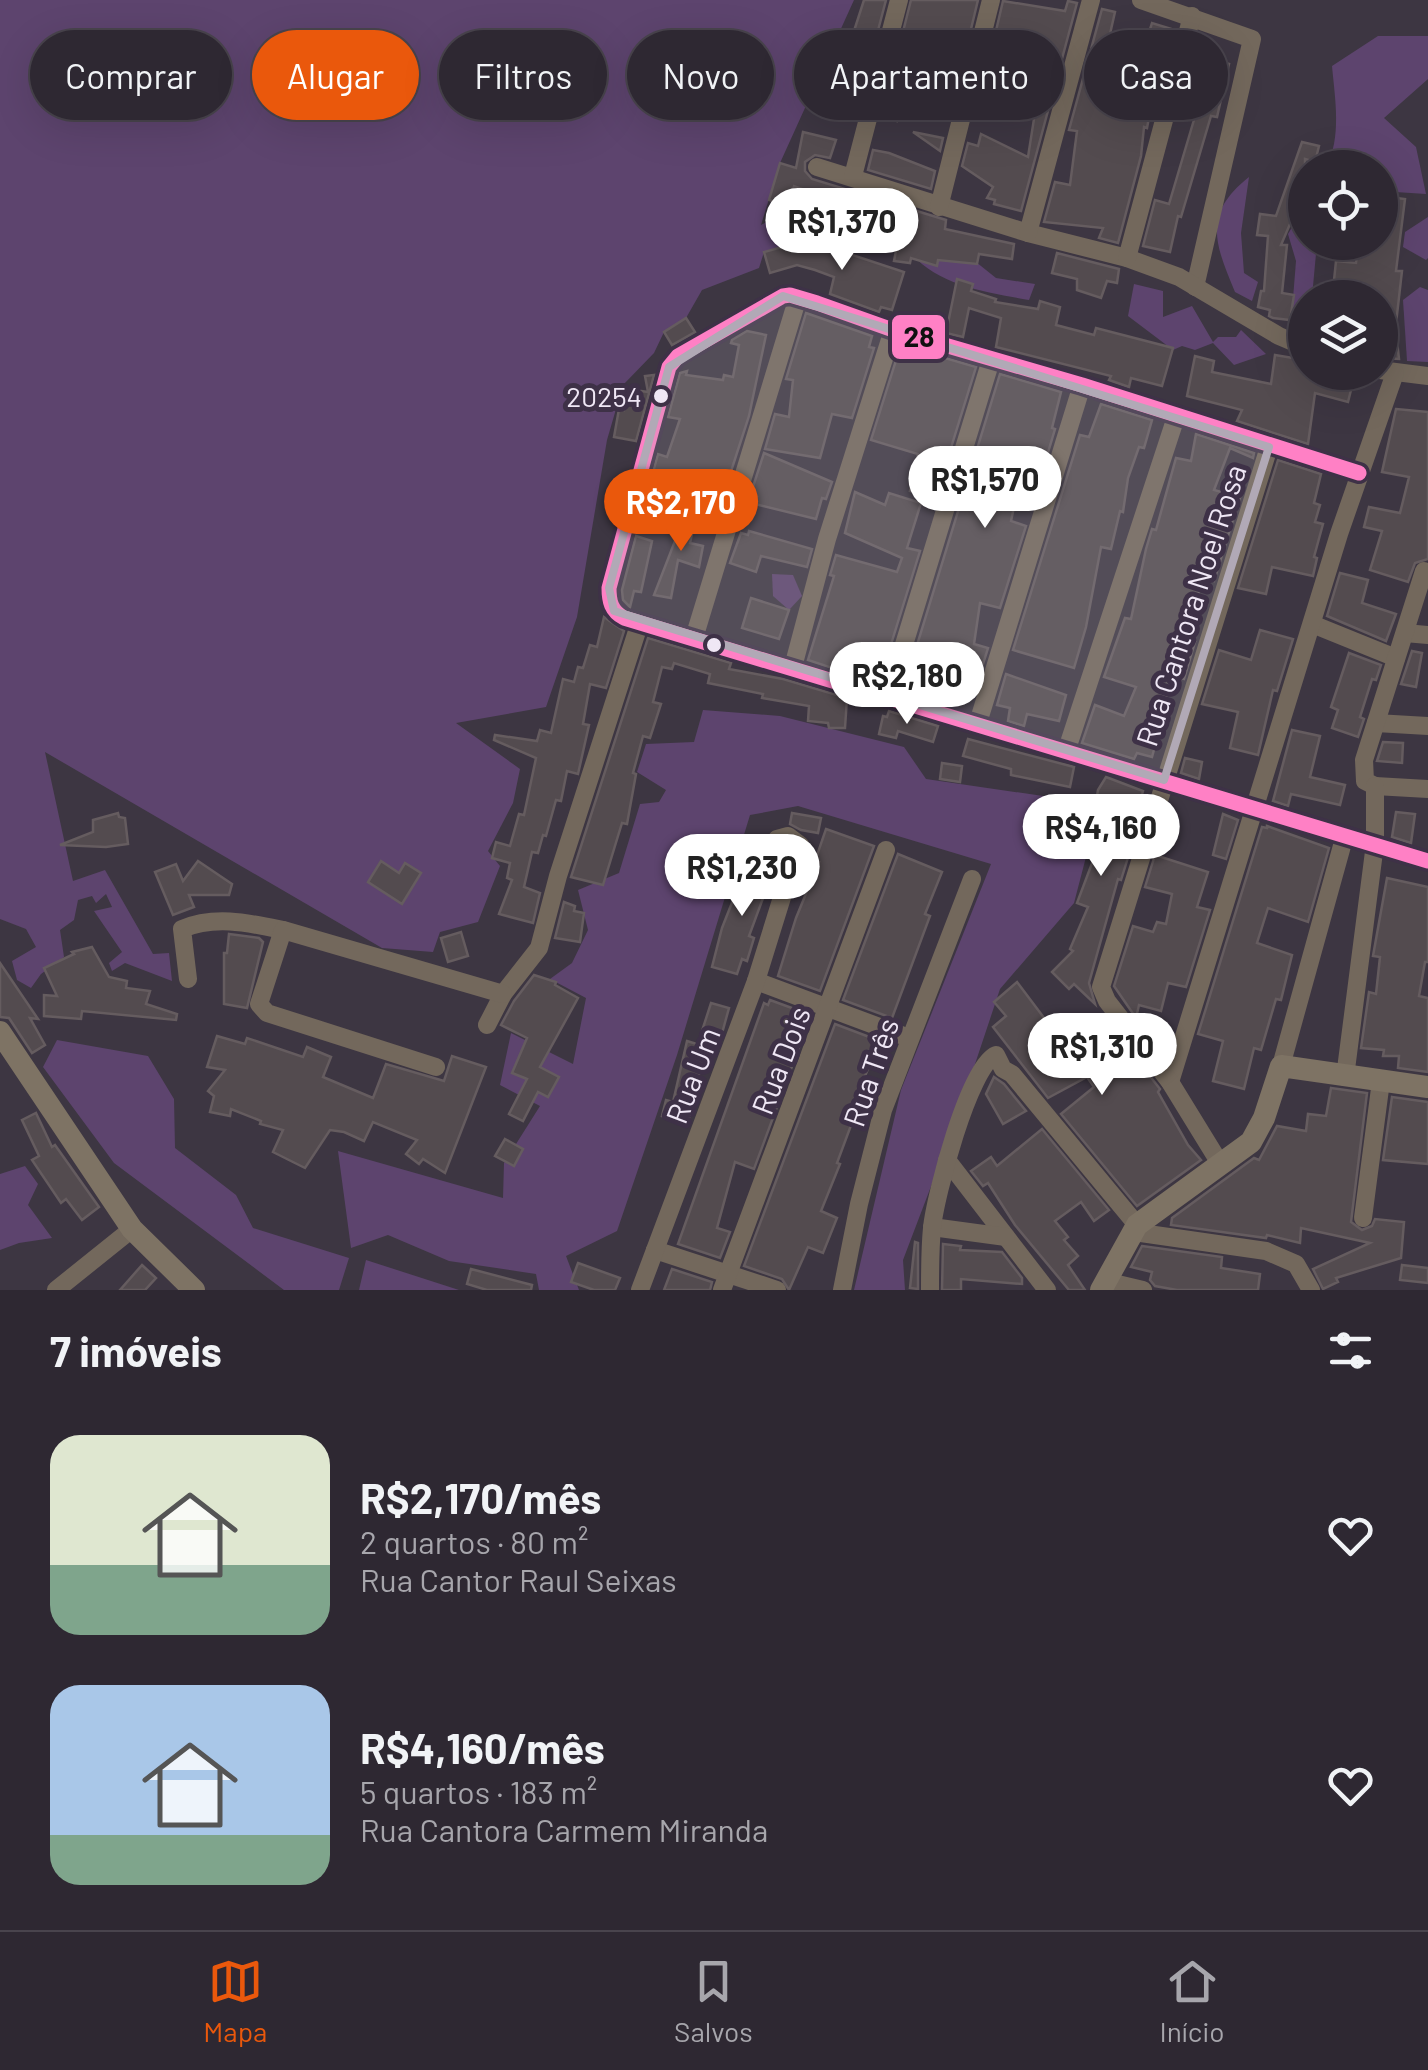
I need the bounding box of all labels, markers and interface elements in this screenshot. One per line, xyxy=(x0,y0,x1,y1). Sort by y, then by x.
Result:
chip: Comprar xyxy=(30,30,232,120)
chip: Alugar xyxy=(252,30,419,120)
chip: Filtros xyxy=(439,30,607,120)
chip: Novo xyxy=(627,30,774,120)
chip: Apartamento xyxy=(794,30,1064,120)
chip: Casa xyxy=(1084,30,1228,120)
map controls xyxy=(1288,150,1398,390)
button: locate xyxy=(1288,150,1398,260)
pin: R$1,370 xyxy=(750,188,934,273)
text: R$1,370 xyxy=(787,201,897,239)
button: layers xyxy=(1288,280,1398,390)
line badge: 28 xyxy=(890,313,947,361)
text: 28 xyxy=(904,319,934,353)
place label: 20254 xyxy=(566,379,642,413)
marker: 20254 xyxy=(651,386,671,406)
pin: R$1,570 xyxy=(893,446,1077,531)
text: R$1,570 xyxy=(930,459,1040,497)
street label: Rua Cantora Noel Rosa xyxy=(1127,460,1253,750)
pin: R$2,170 xyxy=(589,469,773,554)
text: R$2,170 xyxy=(626,482,736,520)
unlabelled marker xyxy=(704,635,724,655)
pin: R$2,180 xyxy=(815,642,999,727)
text: R$2,180 xyxy=(851,655,963,693)
pin: R$4,160 xyxy=(1009,794,1193,879)
text: R$4,160 xyxy=(1045,807,1157,845)
pin: R$1,230 xyxy=(650,834,834,919)
text: R$1,230 xyxy=(687,847,797,885)
street label: Rua Dois xyxy=(743,1001,817,1119)
street label: Rua Três xyxy=(835,1013,905,1131)
pin: R$1,310 xyxy=(1010,1013,1194,1098)
street label: Rua Um xyxy=(657,1022,727,1128)
text: R$1,310 xyxy=(1050,1026,1154,1064)
icon: filters xyxy=(1323,1323,1378,1378)
text: 7 imóveis xyxy=(50,1325,222,1375)
text: R$2,170/mês xyxy=(360,1472,601,1522)
icon: home xyxy=(130,1475,250,1595)
icon: heart xyxy=(1323,1508,1378,1563)
text: 2 quartos · 80 m² xyxy=(360,1522,588,1560)
text: Rua Cantor Raul Seixas xyxy=(360,1560,677,1598)
text: R$4,160/mês xyxy=(360,1722,605,1772)
icon: home xyxy=(130,1725,250,1845)
icon: heart xyxy=(1323,1758,1378,1813)
text: 5 quartos · 183 m² xyxy=(360,1772,597,1810)
text: Rua Cantora Carmem Miranda xyxy=(360,1810,768,1848)
tab: Mapa xyxy=(203,1954,267,2048)
tab: Salvos xyxy=(674,1954,753,2048)
tab: Início xyxy=(1159,1954,1225,2048)

